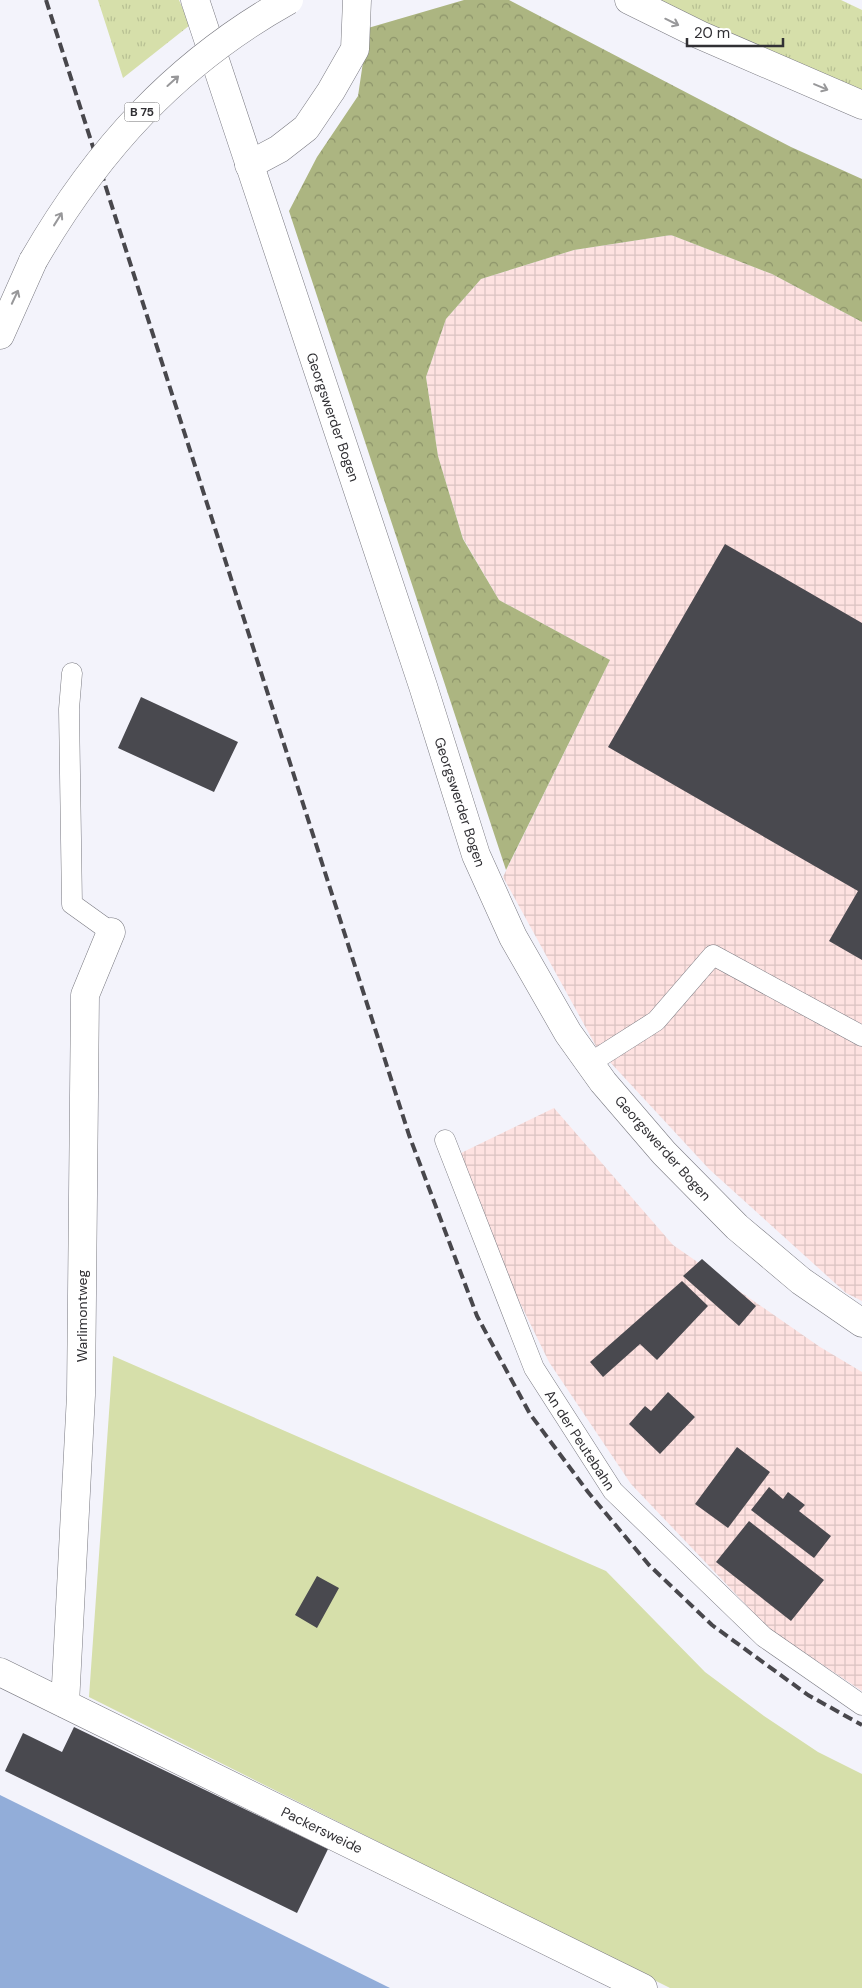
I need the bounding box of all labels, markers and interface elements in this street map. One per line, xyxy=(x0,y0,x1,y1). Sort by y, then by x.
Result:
scale bar xyxy=(687,15,783,47)
one-way arrow xyxy=(665,17,680,27)
text: 20 m xyxy=(694,23,730,43)
one-way arrow xyxy=(166,76,179,87)
one-way arrow xyxy=(813,83,828,93)
road number: B 75 xyxy=(124,102,160,121)
one-way arrow xyxy=(52,212,63,226)
one-way arrow xyxy=(11,290,21,305)
street label: Georgswerder Bogen xyxy=(302,350,364,484)
street label: Georgswerder Bogen xyxy=(431,735,489,869)
street label: Georgswerder Bogen xyxy=(611,1092,715,1204)
street label: Warlimontweg xyxy=(73,1270,91,1362)
street label: An der Peutebahn xyxy=(541,1386,619,1494)
street label: Packersweide xyxy=(278,1803,366,1857)

